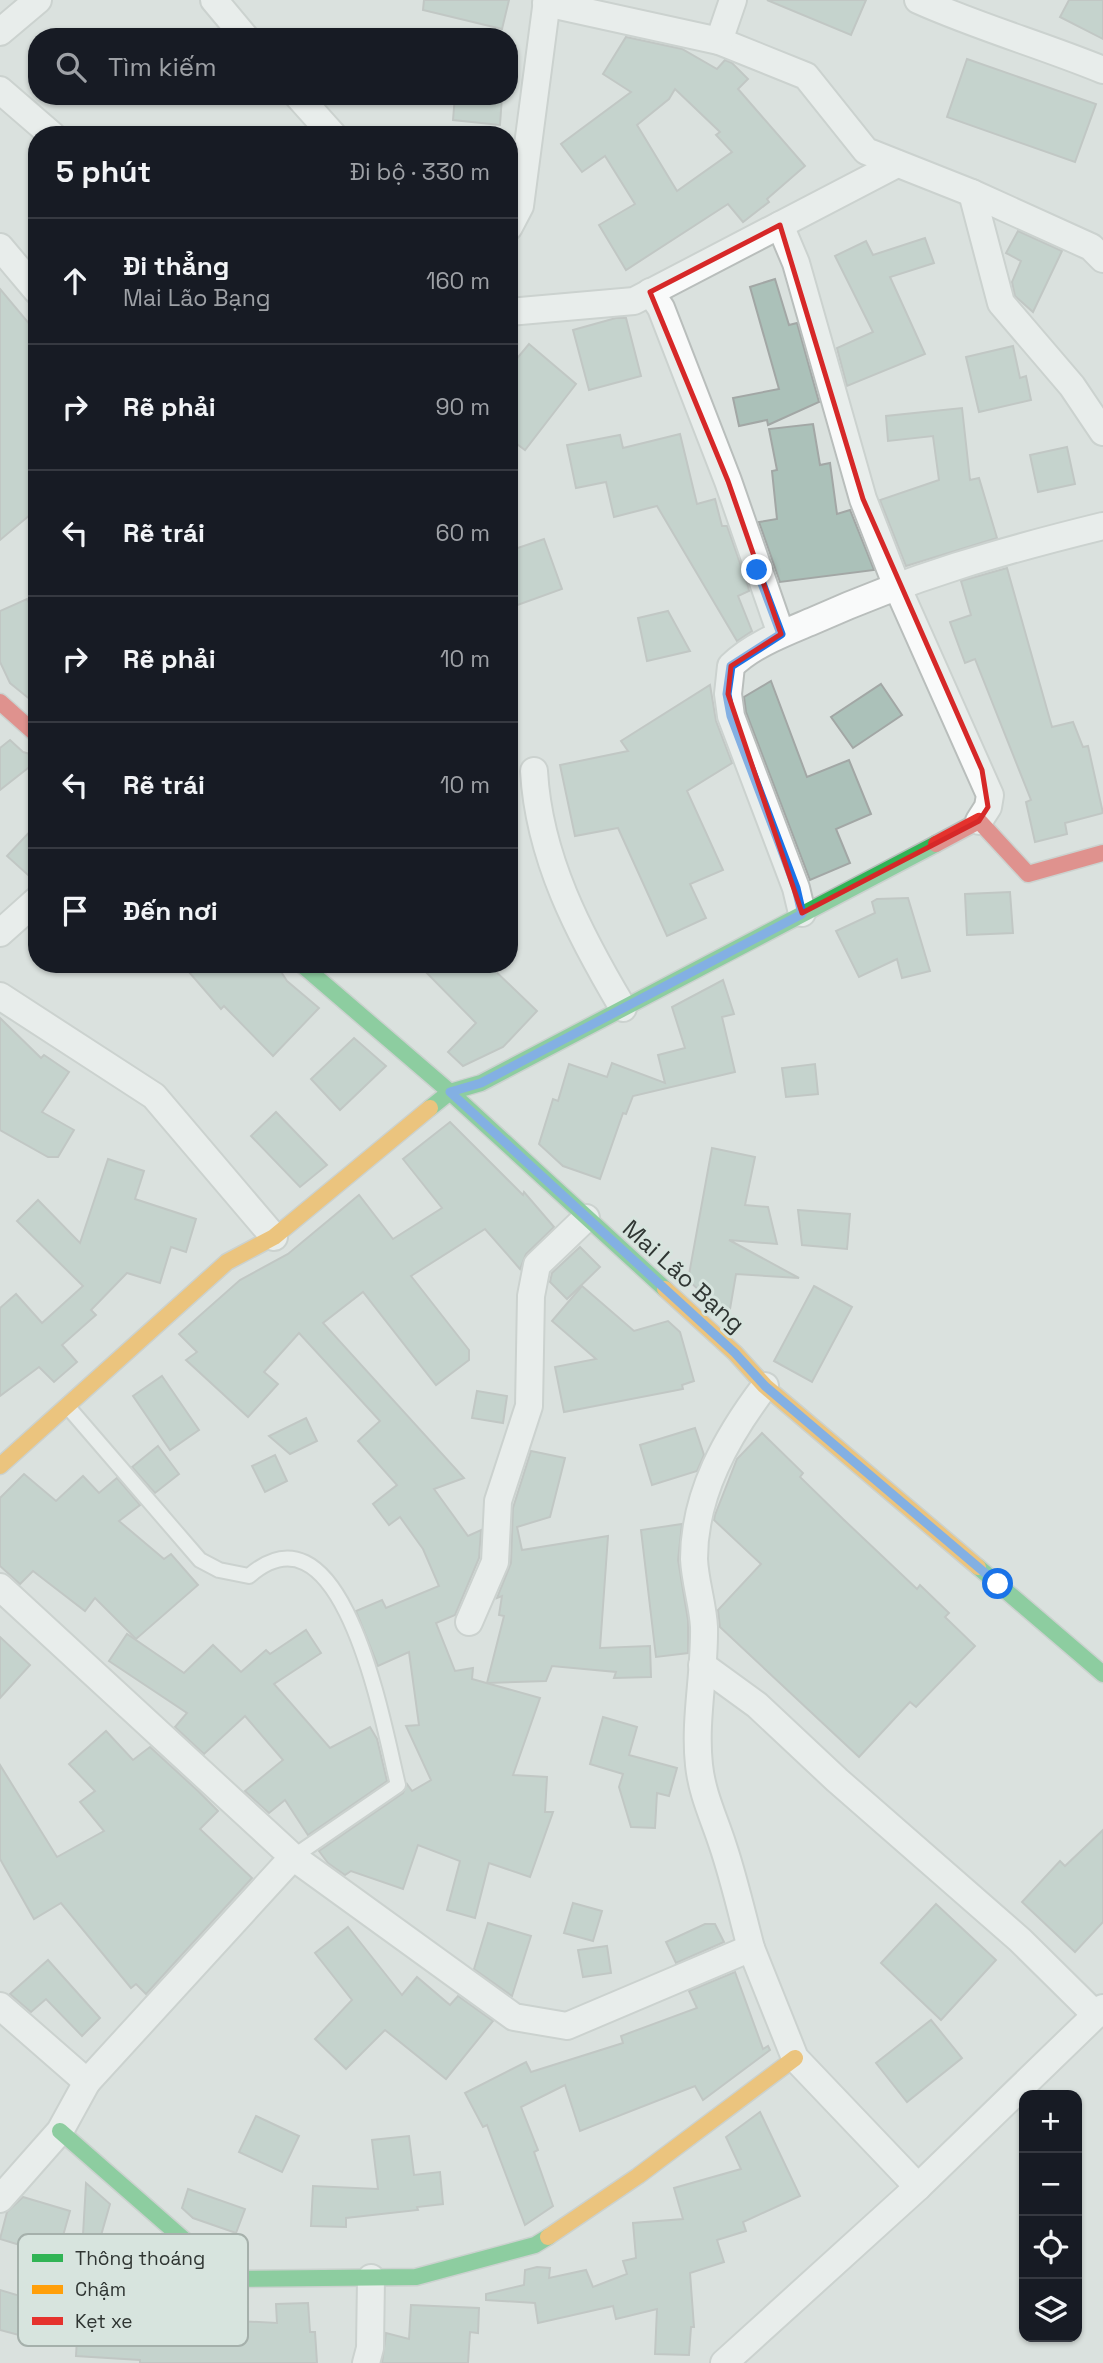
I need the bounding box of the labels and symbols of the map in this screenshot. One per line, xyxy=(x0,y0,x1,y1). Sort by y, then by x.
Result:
route end xyxy=(741,554,772,585)
street label: Mai Lão Bạng xyxy=(616,1213,752,1339)
route start xyxy=(982,1568,1013,1599)
legend xyxy=(18,2234,248,2346)
text: Thông thoáng xyxy=(75,2246,205,2271)
text: Chậm xyxy=(75,2277,126,2302)
text: Kẹt xe xyxy=(75,2309,133,2334)

